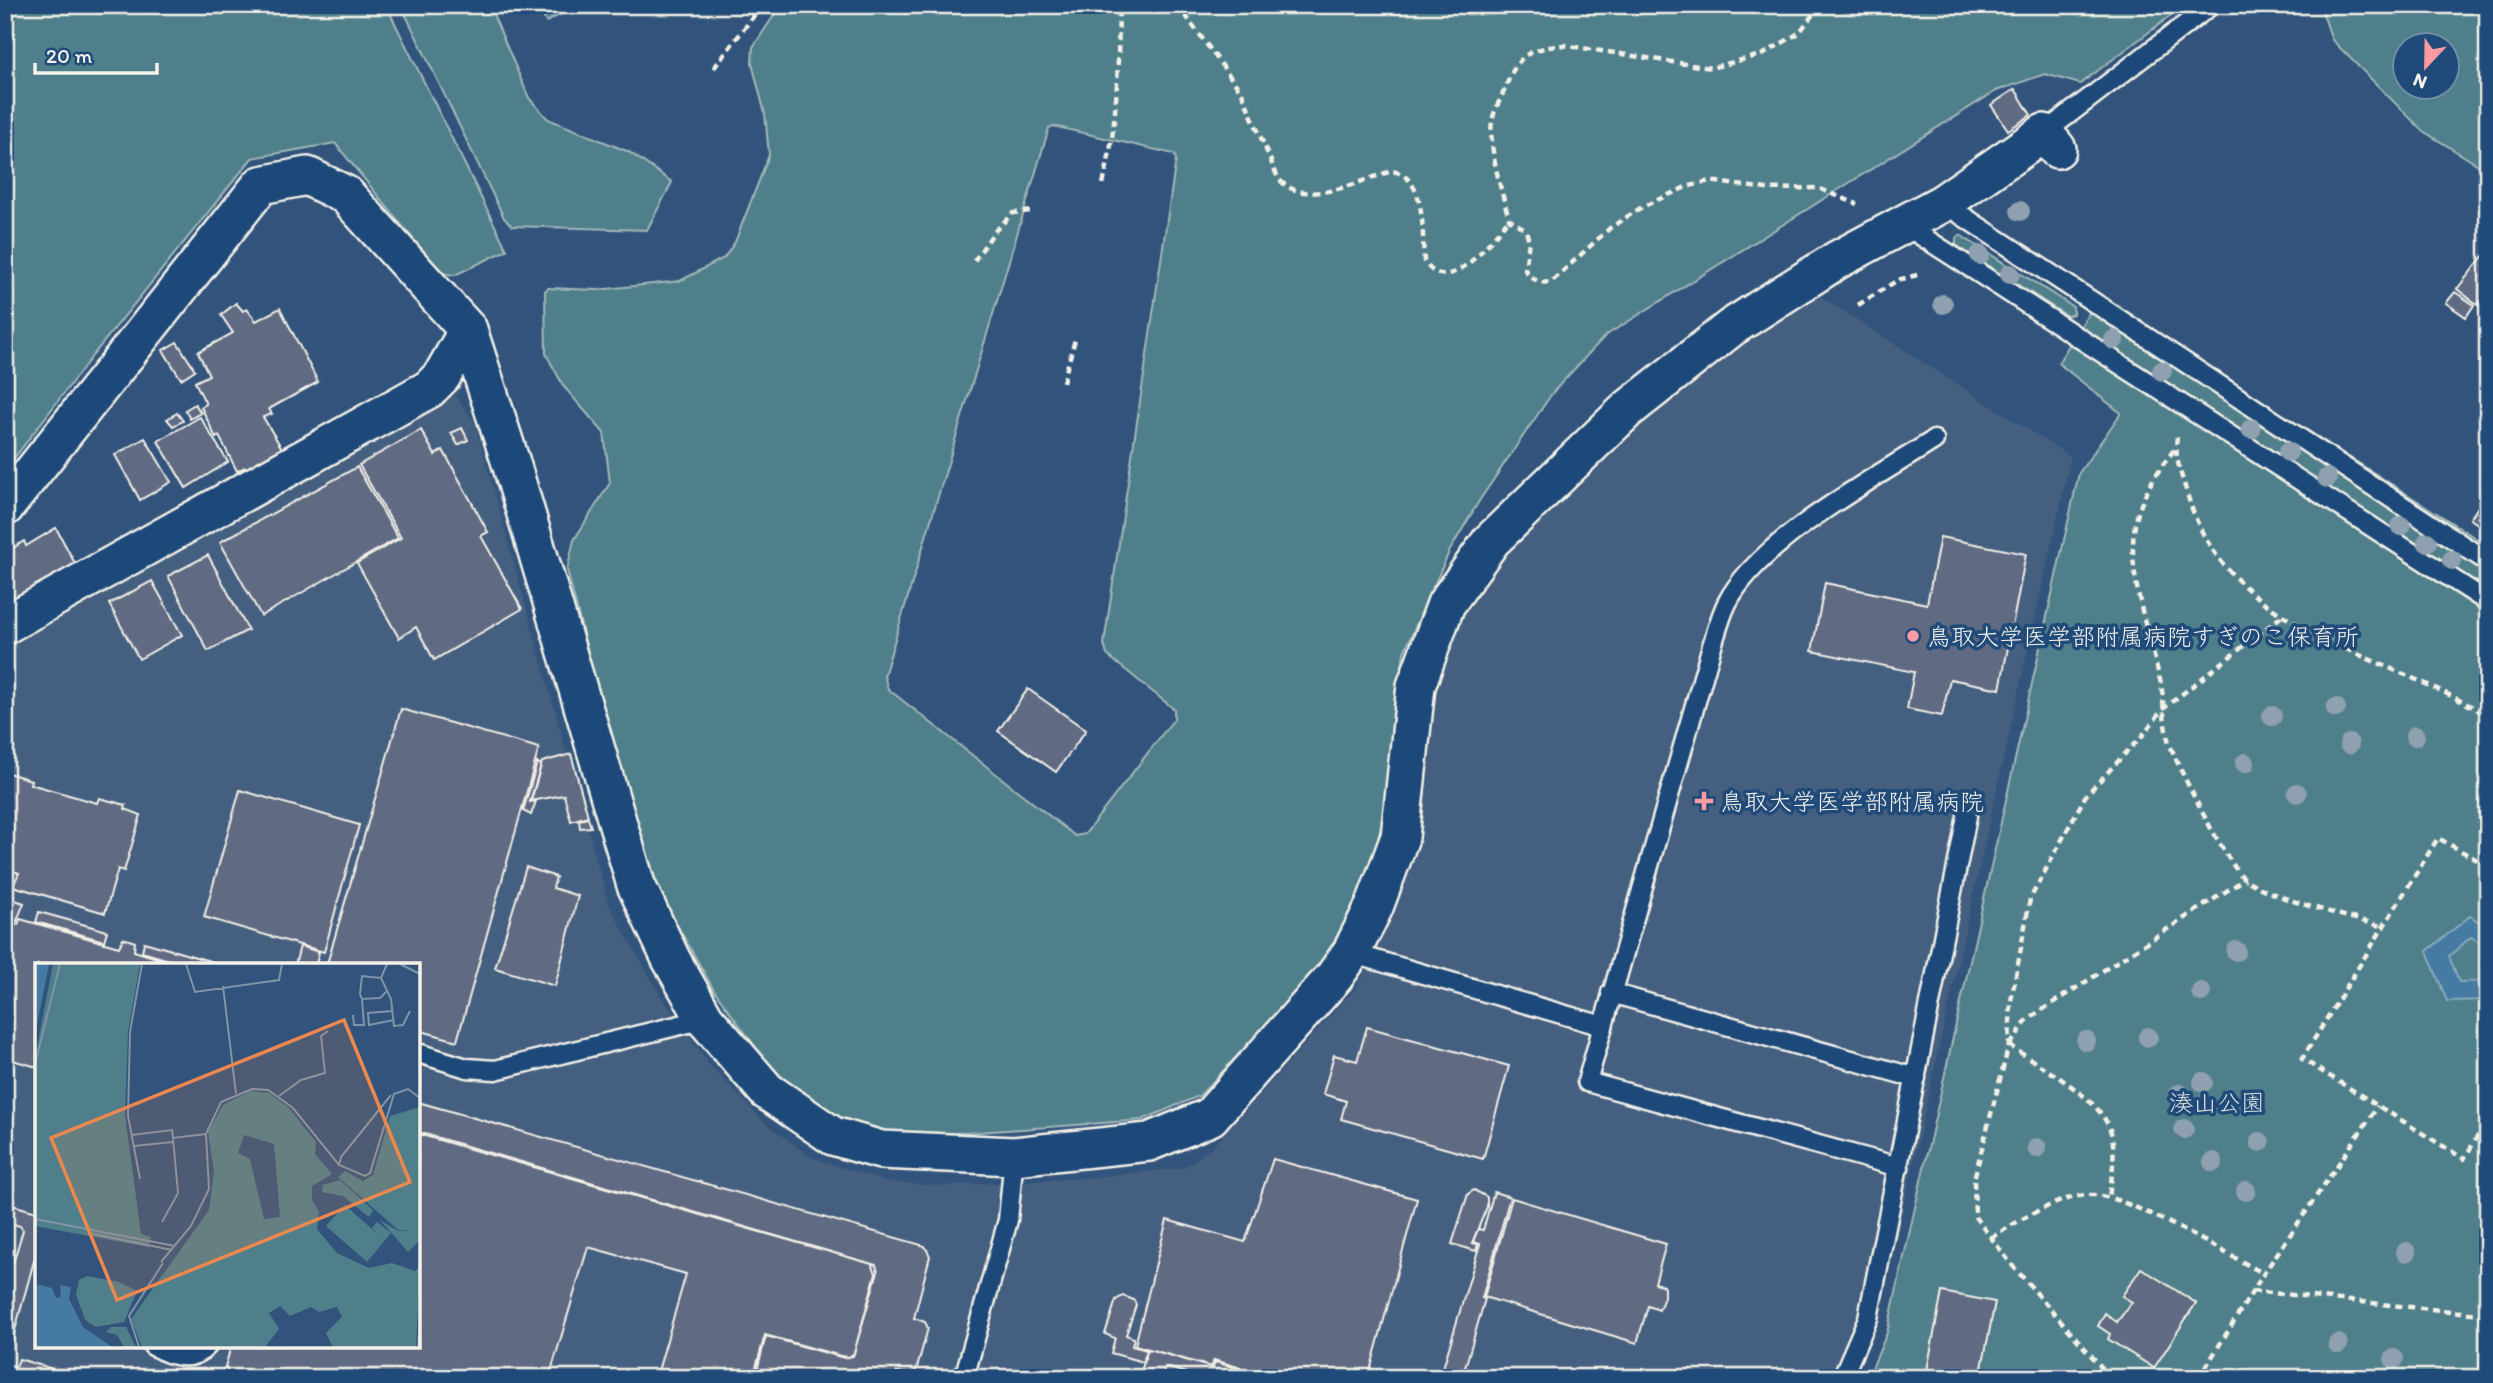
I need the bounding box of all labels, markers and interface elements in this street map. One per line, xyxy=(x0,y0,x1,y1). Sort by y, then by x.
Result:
scale bar xyxy=(35,32,158,76)
north arrow xyxy=(2392,32,2462,102)
text: 20 m xyxy=(46,43,93,68)
text: N xyxy=(2410,68,2430,94)
place label: 鳥取大学医学部附属病院すぎのこ保育所 xyxy=(1927,622,2359,651)
marker: 鳥取大学医学部附属病院すぎのこ保育所 xyxy=(1905,628,1921,644)
place label: 鳥取大学医学部附属病院 xyxy=(1720,787,1984,816)
marker: 鳥取大学医学部附属病院 xyxy=(1694,791,1714,811)
inset map xyxy=(35,963,420,1348)
park label: 湊山公園 xyxy=(2169,1088,2265,1117)

